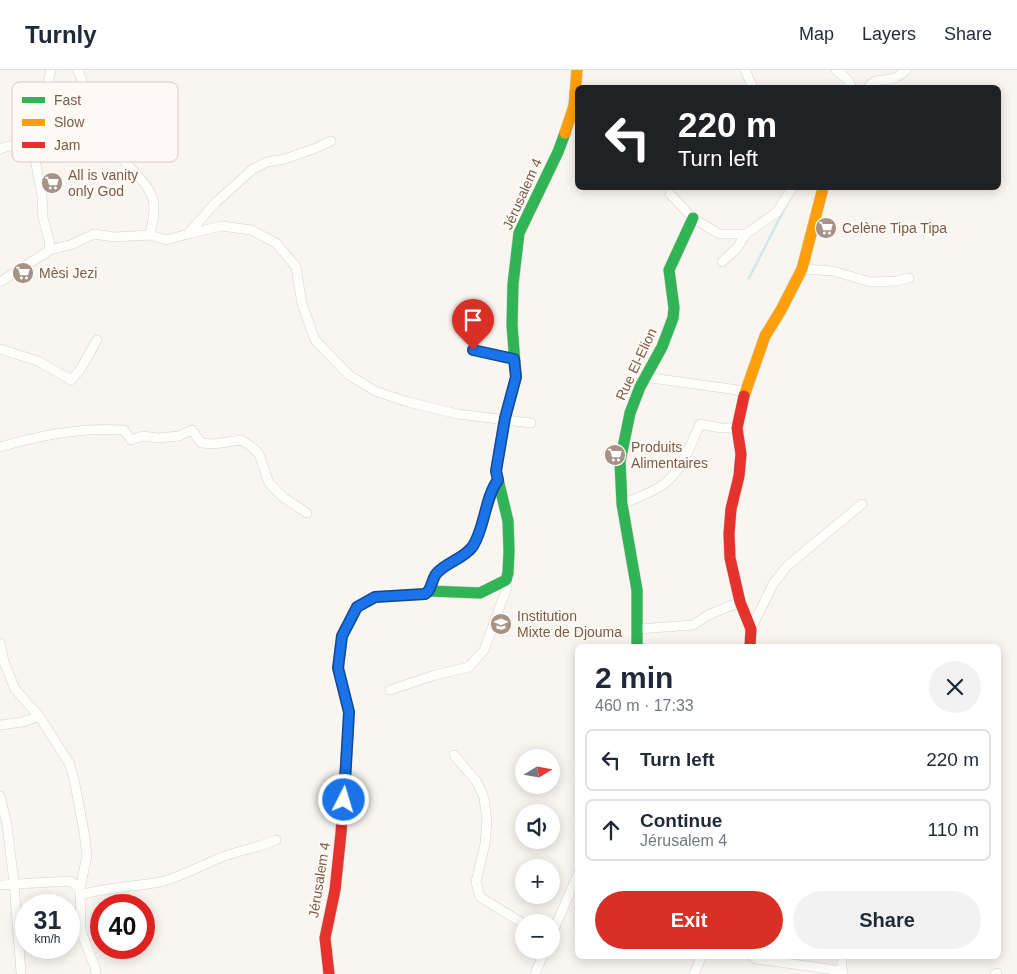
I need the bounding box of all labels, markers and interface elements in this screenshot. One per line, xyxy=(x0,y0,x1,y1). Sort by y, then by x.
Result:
text: Turnly xyxy=(25,21,97,48)
text: Map xyxy=(799,24,834,44)
text: Layers xyxy=(862,24,916,44)
text: Share xyxy=(944,24,992,44)
legend xyxy=(12,82,178,162)
text: Fast xyxy=(54,92,81,108)
icon: left xyxy=(595,105,660,170)
text: 220 m xyxy=(678,105,777,144)
text: Slow xyxy=(54,114,85,130)
text: Jam xyxy=(54,137,80,153)
text: Turn left xyxy=(678,146,758,171)
street label: Jérusalem 4 xyxy=(499,156,545,232)
place label: All is vanity only God xyxy=(68,167,138,199)
supermarket icon: All is vanity only God xyxy=(40,171,64,195)
supermarket icon: Celène Tipa Tipa xyxy=(814,216,838,240)
place label: Celène Tipa Tipa xyxy=(842,220,947,236)
supermarket icon: Mèsi Jezi xyxy=(11,261,35,285)
place label: Mèsi Jezi xyxy=(39,265,97,281)
pin xyxy=(452,299,494,350)
icon: arrive xyxy=(459,306,487,334)
street label: Rue El-Elion xyxy=(612,325,660,403)
place label: Produits Alimentaires xyxy=(631,439,708,471)
supermarket icon: Produits Alimentaires xyxy=(603,443,627,467)
place label: Institution Mixte de Djouma xyxy=(517,608,622,640)
school or university icon: Institution Mixte de Djouma xyxy=(489,612,513,636)
text: 2 min xyxy=(595,661,673,694)
button: close xyxy=(929,661,981,713)
text: 460 m · 17:33 xyxy=(595,697,694,714)
icon: left xyxy=(597,746,625,774)
north arrow xyxy=(515,749,560,794)
map controls xyxy=(515,749,560,959)
text: Turn left xyxy=(640,749,715,770)
text: 220 m xyxy=(926,749,979,770)
position arrow xyxy=(317,773,369,825)
button: sound xyxy=(515,804,560,849)
text: Continue xyxy=(640,810,722,831)
icon: ahead xyxy=(597,816,625,844)
text: 110 m xyxy=(928,819,979,840)
text: Jérusalem 4 xyxy=(640,832,727,849)
street label: Jérusalem 4 xyxy=(305,841,333,919)
button: + xyxy=(515,859,560,904)
button: Exit xyxy=(595,891,783,949)
button: Share xyxy=(793,891,981,949)
speed limit sign: 40 xyxy=(90,894,155,959)
text: 31 xyxy=(34,906,61,934)
button: − xyxy=(515,914,560,959)
text: km/h xyxy=(34,932,61,946)

